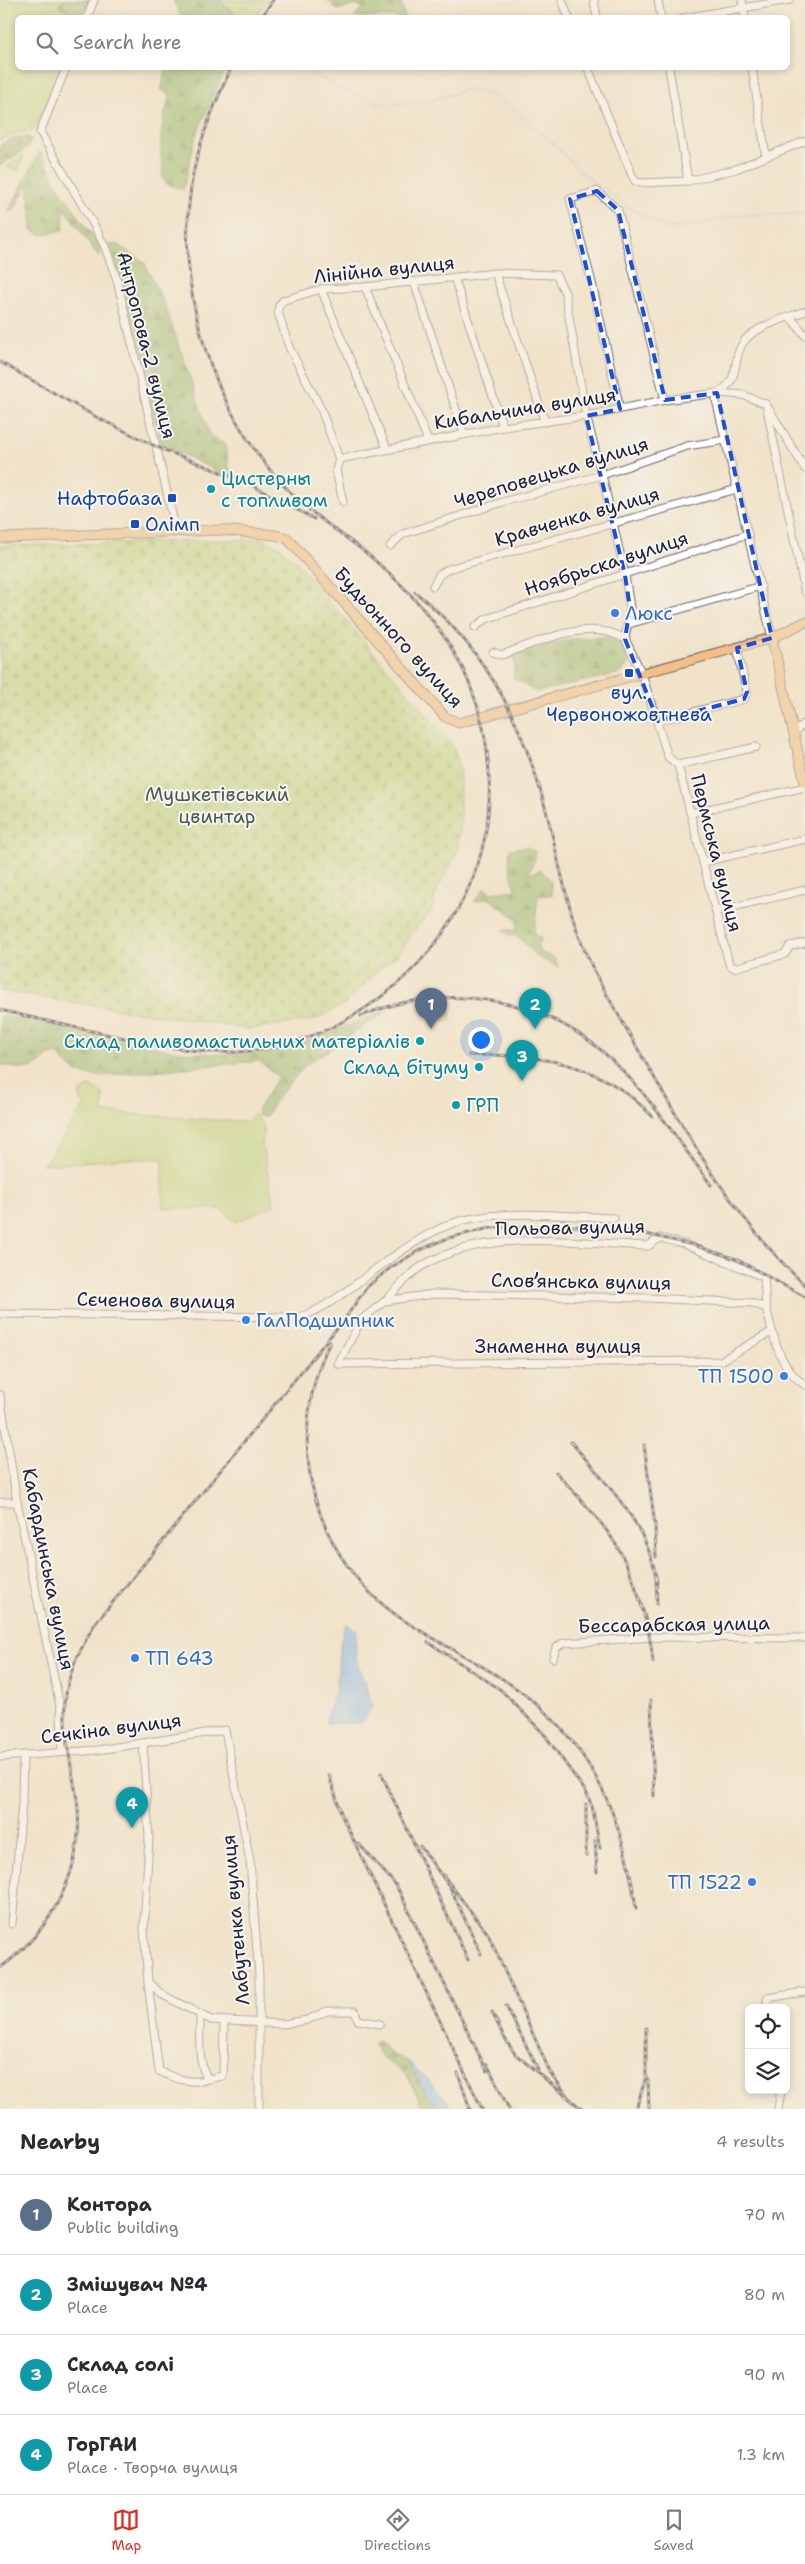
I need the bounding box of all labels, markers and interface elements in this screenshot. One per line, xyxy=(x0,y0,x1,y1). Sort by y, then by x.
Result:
search box xyxy=(15,15,790,70)
icon: search xyxy=(33,29,61,57)
text: Search here xyxy=(73,30,182,55)
street label: Антропова-2 вулиця xyxy=(111,249,182,441)
street label: Лінійна вулиця xyxy=(312,250,456,289)
street label: Кибальчича вулиця xyxy=(432,382,618,435)
street label: Череповецька вулиця xyxy=(451,431,651,514)
place label: Цистерны с топливом xyxy=(221,466,328,513)
street label: Кравченка вулиця xyxy=(492,481,662,552)
marker: Цистерны с топливом xyxy=(205,483,217,495)
place label: Нафтобаза xyxy=(57,486,162,511)
marker: Нафтобаза xyxy=(166,492,178,504)
place label: Олімп xyxy=(145,512,200,537)
marker: Олімп xyxy=(129,518,141,530)
street label: Ноябрьска вулиця xyxy=(521,525,691,602)
street label: Будьонного вулиця xyxy=(329,562,469,713)
place label: Люкс xyxy=(625,601,673,626)
marker: Люкс xyxy=(609,607,621,619)
marker: вул. Червоножовтнева xyxy=(623,667,635,679)
place label: вул. Червоножовтнева xyxy=(546,680,712,727)
street label: Пермська вулиця xyxy=(685,772,748,935)
park label: Мушкетівський цвинтар xyxy=(145,782,289,829)
pin: 1 xyxy=(415,988,447,1029)
pin: 2 xyxy=(519,988,551,1029)
your location xyxy=(468,1027,494,1053)
place label: Склад паливомастильних матеріалів xyxy=(64,1029,410,1054)
marker: Склад паливомастильних матеріалів xyxy=(414,1035,426,1047)
pin: 3 xyxy=(506,1040,538,1081)
place label: Склад бітуму xyxy=(343,1055,469,1080)
marker: Склад бітуму xyxy=(473,1061,485,1073)
place label: ГРП xyxy=(466,1093,499,1118)
marker: ГРП xyxy=(450,1099,462,1111)
street label: Польова вулиця xyxy=(495,1214,645,1241)
street label: Слов’янська вулиця xyxy=(491,1267,671,1296)
street label: Сєченова вулиця xyxy=(76,1287,236,1314)
place label: ГалПодшипник xyxy=(256,1308,395,1333)
marker: ГалПодшипник xyxy=(240,1314,252,1326)
street label: Знаменна вулиця xyxy=(475,1334,641,1359)
place label: ТП 1500 xyxy=(698,1364,774,1389)
marker: ТП 1500 xyxy=(778,1370,790,1382)
street label: Кабардинська вулиця xyxy=(17,1466,80,1672)
street label: Бессарабская улица xyxy=(578,1610,770,1639)
place label: ТП 643 xyxy=(145,1646,214,1671)
marker: ТП 643 xyxy=(129,1652,141,1664)
street label: Сєчкіна вулиця xyxy=(39,1707,183,1750)
pin: 4 xyxy=(116,1787,148,1828)
street label: Лабутенка вулиця xyxy=(216,1834,255,2006)
place label: ТП 1522 xyxy=(667,1870,742,1895)
marker: ТП 1522 xyxy=(746,1876,758,1888)
map controls xyxy=(745,2004,790,2094)
button: locate xyxy=(745,2004,790,2049)
button: layers xyxy=(745,2049,790,2094)
text: Nearby xyxy=(20,2128,100,2156)
text: 4 results xyxy=(716,2131,785,2152)
text: Контора xyxy=(67,2192,152,2217)
text: 1 xyxy=(32,2204,40,2225)
text: 70 m xyxy=(744,2204,785,2225)
text: Public building xyxy=(67,2217,179,2238)
text: Змішувач №4 xyxy=(67,2272,207,2297)
text: 2 xyxy=(30,2284,42,2305)
text: 80 m xyxy=(744,2284,785,2305)
text: Place xyxy=(67,2297,108,2318)
text: Склад солі xyxy=(67,2352,174,2377)
text: 3 xyxy=(30,2364,42,2385)
text: 90 m xyxy=(744,2364,785,2385)
text: Place xyxy=(67,2377,108,2398)
text: ГорГАИ xyxy=(67,2432,137,2457)
text: 4 xyxy=(30,2444,42,2465)
text: 1.3 km xyxy=(737,2444,785,2465)
text: Place · Творча вулиця xyxy=(67,2457,238,2478)
tab: Map xyxy=(111,2506,141,2554)
tab: Directions xyxy=(364,2506,431,2554)
tab: Saved xyxy=(654,2506,694,2554)

